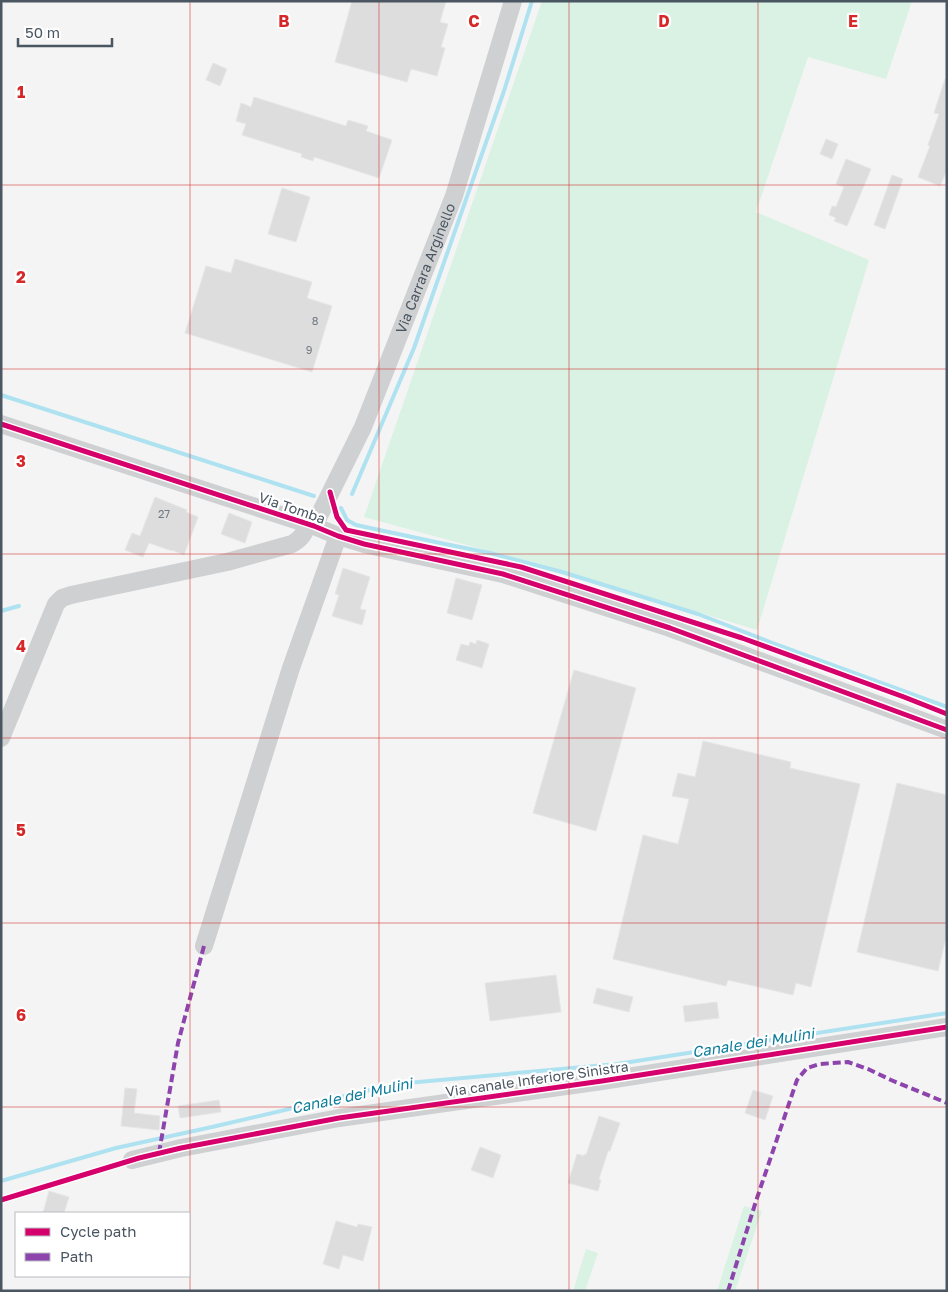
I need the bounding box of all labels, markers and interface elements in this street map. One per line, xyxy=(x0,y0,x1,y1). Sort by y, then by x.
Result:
text: B xyxy=(278,11,290,31)
text: C xyxy=(468,11,480,31)
text: D xyxy=(658,11,670,31)
text: E xyxy=(848,11,858,31)
scale bar xyxy=(18,15,111,47)
text: 50 m xyxy=(25,23,60,41)
text: 1 xyxy=(17,82,25,102)
street label: Via Carrara Arginello xyxy=(392,201,458,336)
text: 2 xyxy=(16,267,26,287)
house number: 8 xyxy=(312,314,319,327)
house number: 9 xyxy=(306,343,312,356)
text: 3 xyxy=(16,451,26,471)
street label: Via Tomba xyxy=(257,488,328,527)
house number: 27 xyxy=(158,507,170,520)
text: 4 xyxy=(16,636,26,656)
text: 5 xyxy=(16,820,26,840)
text: 6 xyxy=(16,1005,26,1025)
water label: Canale dei Mulini xyxy=(691,1023,817,1061)
street label: Via canale Inferiore Sinistra xyxy=(444,1057,629,1100)
water label: Canale dei Mulini xyxy=(290,1073,416,1117)
legend xyxy=(15,1212,190,1277)
text: Cycle path xyxy=(60,1222,136,1240)
text: Path xyxy=(60,1247,93,1265)

